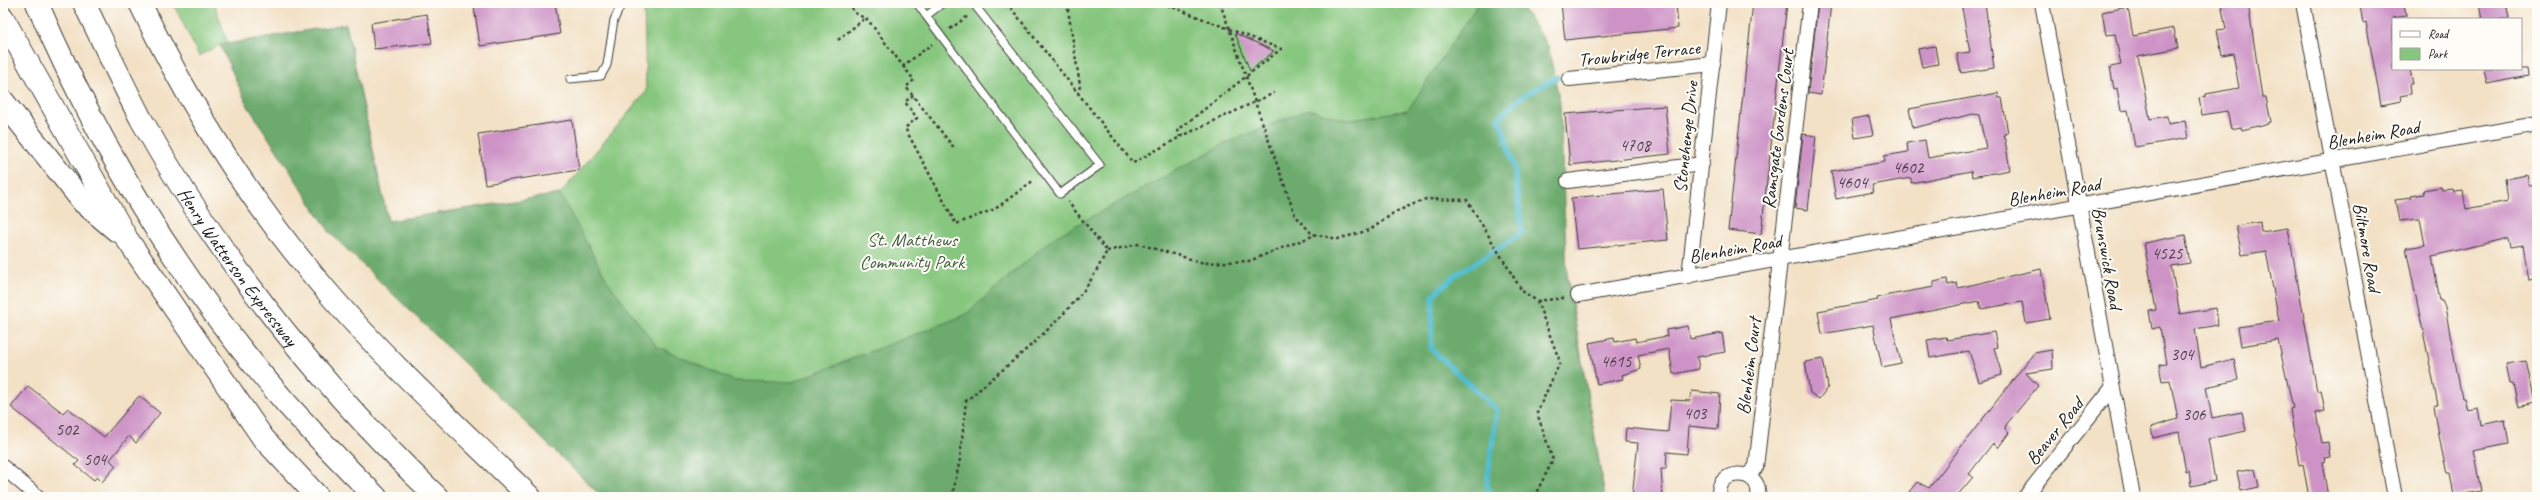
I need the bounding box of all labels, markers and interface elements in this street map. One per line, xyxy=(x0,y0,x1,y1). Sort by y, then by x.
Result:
legend xyxy=(2392,18,2522,70)
text: Road xyxy=(2428,26,2450,42)
street label: Trowbridge Terrace xyxy=(1577,35,1703,72)
street label: Ramsgate Gardens Court xyxy=(1756,46,1800,210)
text: Park xyxy=(2428,46,2449,62)
street label: Stonehenge Drive xyxy=(1668,78,1704,194)
street label: Blenheim Road xyxy=(2325,114,2425,155)
house number: 4708 xyxy=(1620,135,1653,156)
house number: 4602 xyxy=(1893,157,1925,178)
street label: Blenheim Road xyxy=(2006,171,2106,212)
house number: 4604 xyxy=(1837,172,1870,193)
street label: Henry Watterson Expressway xyxy=(172,183,304,353)
street label: Biltmore Road xyxy=(2347,201,2387,297)
street label: Brunswick Road xyxy=(2086,205,2128,314)
park label: St. Matthews Community Park xyxy=(860,228,966,274)
street label: Blenheim Road xyxy=(1687,228,1787,269)
house number: 4525 xyxy=(2152,243,2184,264)
street label: Blenheim Court xyxy=(1731,314,1767,416)
house number: 304 xyxy=(2171,344,2196,365)
house number: 4615 xyxy=(1601,351,1633,372)
street label: Beaver Road xyxy=(2020,391,2091,470)
house number: 403 xyxy=(1684,403,1708,424)
house number: 306 xyxy=(2183,404,2207,425)
house number: 502 xyxy=(56,419,80,440)
house number: 504 xyxy=(84,449,109,470)

